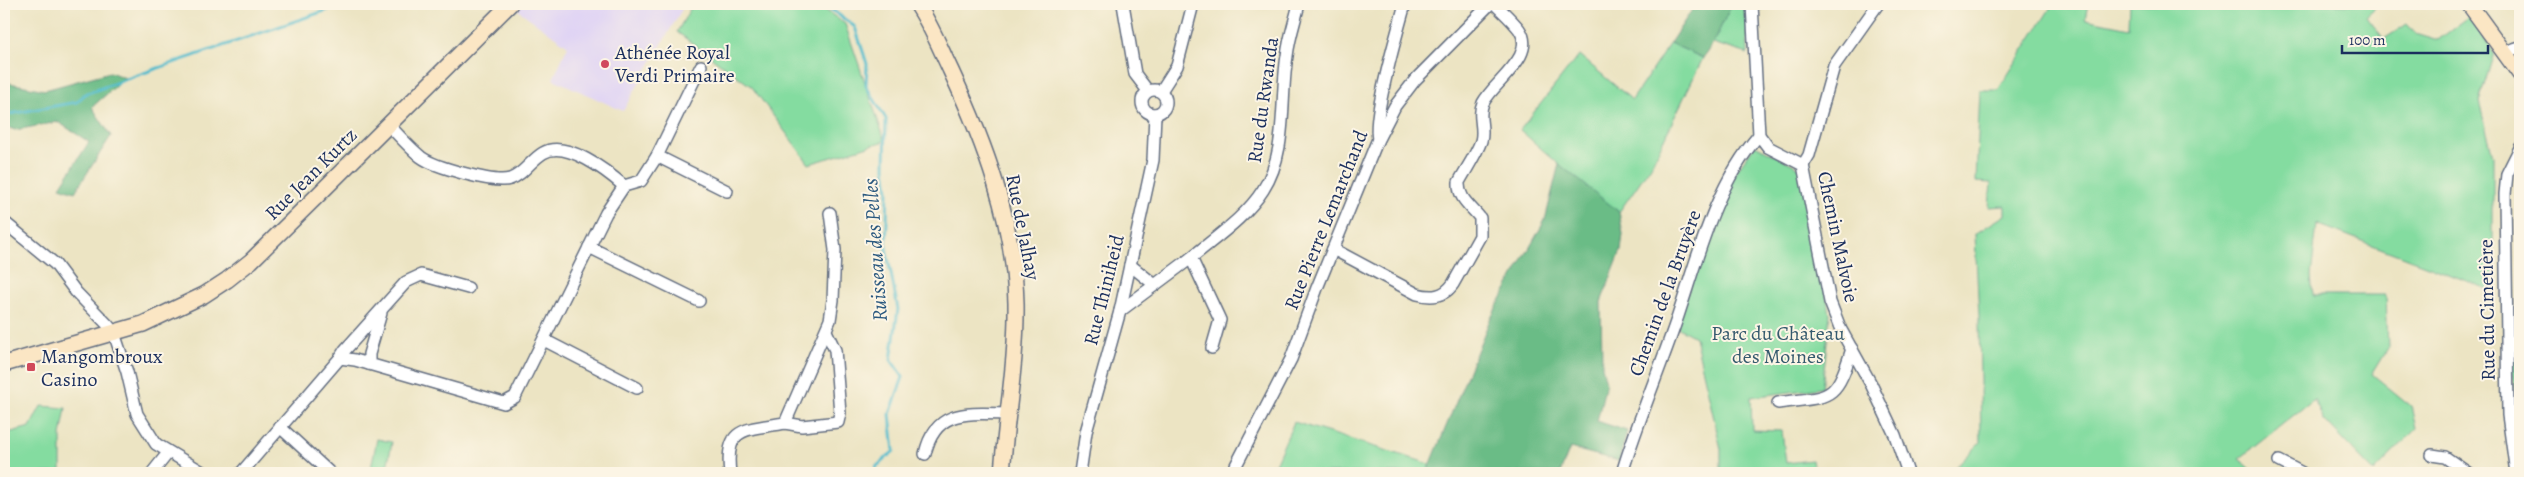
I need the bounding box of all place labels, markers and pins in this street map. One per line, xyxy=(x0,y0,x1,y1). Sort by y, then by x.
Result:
place label: Athénée Royal Verdi Primaire xyxy=(614,39,735,89)
marker: Athénée Royal Verdi Primaire xyxy=(599,58,611,70)
place label: Mangombroux Casino xyxy=(41,343,163,393)
marker: Mangombroux Casino xyxy=(25,361,37,373)

